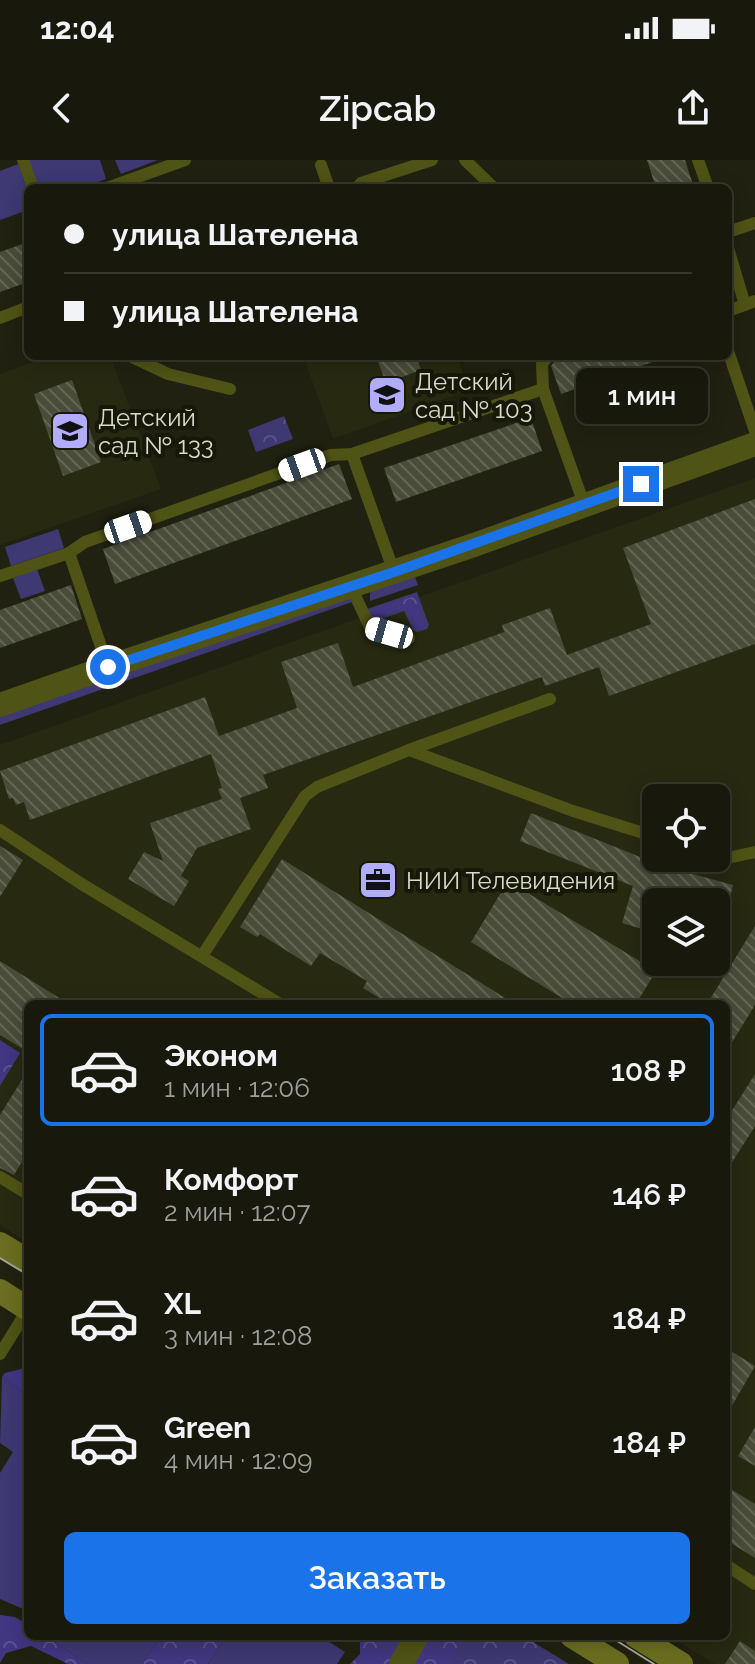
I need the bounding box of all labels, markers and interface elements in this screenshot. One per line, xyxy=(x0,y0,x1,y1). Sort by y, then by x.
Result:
text: 12:04 xyxy=(40,11,115,46)
icon: back xyxy=(40,86,84,130)
icon: share xyxy=(671,86,715,130)
text: Zipcab xyxy=(319,87,436,129)
text: улица Шателена xyxy=(112,217,358,252)
text: улица Шателена xyxy=(112,294,358,329)
place label: Детский сад № 103 xyxy=(415,367,533,424)
callout: 1 мин xyxy=(575,368,707,424)
school or university icon: Детский сад № 103 xyxy=(366,374,408,416)
text: 1 мин xyxy=(608,381,676,411)
place label: Детский сад № 133 xyxy=(98,403,214,460)
school or university icon: Детский сад № 133 xyxy=(49,410,91,452)
car xyxy=(275,446,329,484)
route end xyxy=(623,466,659,502)
car xyxy=(101,508,155,546)
car xyxy=(363,615,415,651)
route start xyxy=(90,649,126,685)
map controls xyxy=(642,784,730,976)
button: locate xyxy=(642,784,730,872)
office icon: НИИ Телевидения xyxy=(357,859,399,901)
place label: НИИ Телевидения xyxy=(406,866,615,895)
button: layers xyxy=(642,888,730,976)
icon: car xyxy=(68,1034,140,1106)
text: Эконом xyxy=(164,1038,278,1073)
text: 108 ₽ xyxy=(611,1053,686,1088)
text: 1 мин · 12:06 xyxy=(164,1073,310,1103)
icon: car xyxy=(68,1158,140,1230)
text: Комфорт xyxy=(164,1162,298,1197)
text: 146 ₽ xyxy=(612,1177,686,1212)
text: 2 мин · 12:07 xyxy=(164,1197,310,1227)
icon: car xyxy=(68,1282,140,1354)
text: XL xyxy=(164,1286,201,1321)
text: 184 ₽ xyxy=(612,1301,686,1336)
text: 3 мин · 12:08 xyxy=(164,1321,312,1351)
icon: car xyxy=(68,1406,140,1478)
text: Green xyxy=(164,1410,251,1445)
text: 184 ₽ xyxy=(612,1425,686,1460)
text: 4 мин · 12:09 xyxy=(164,1445,313,1475)
button: Заказать xyxy=(64,1532,690,1624)

